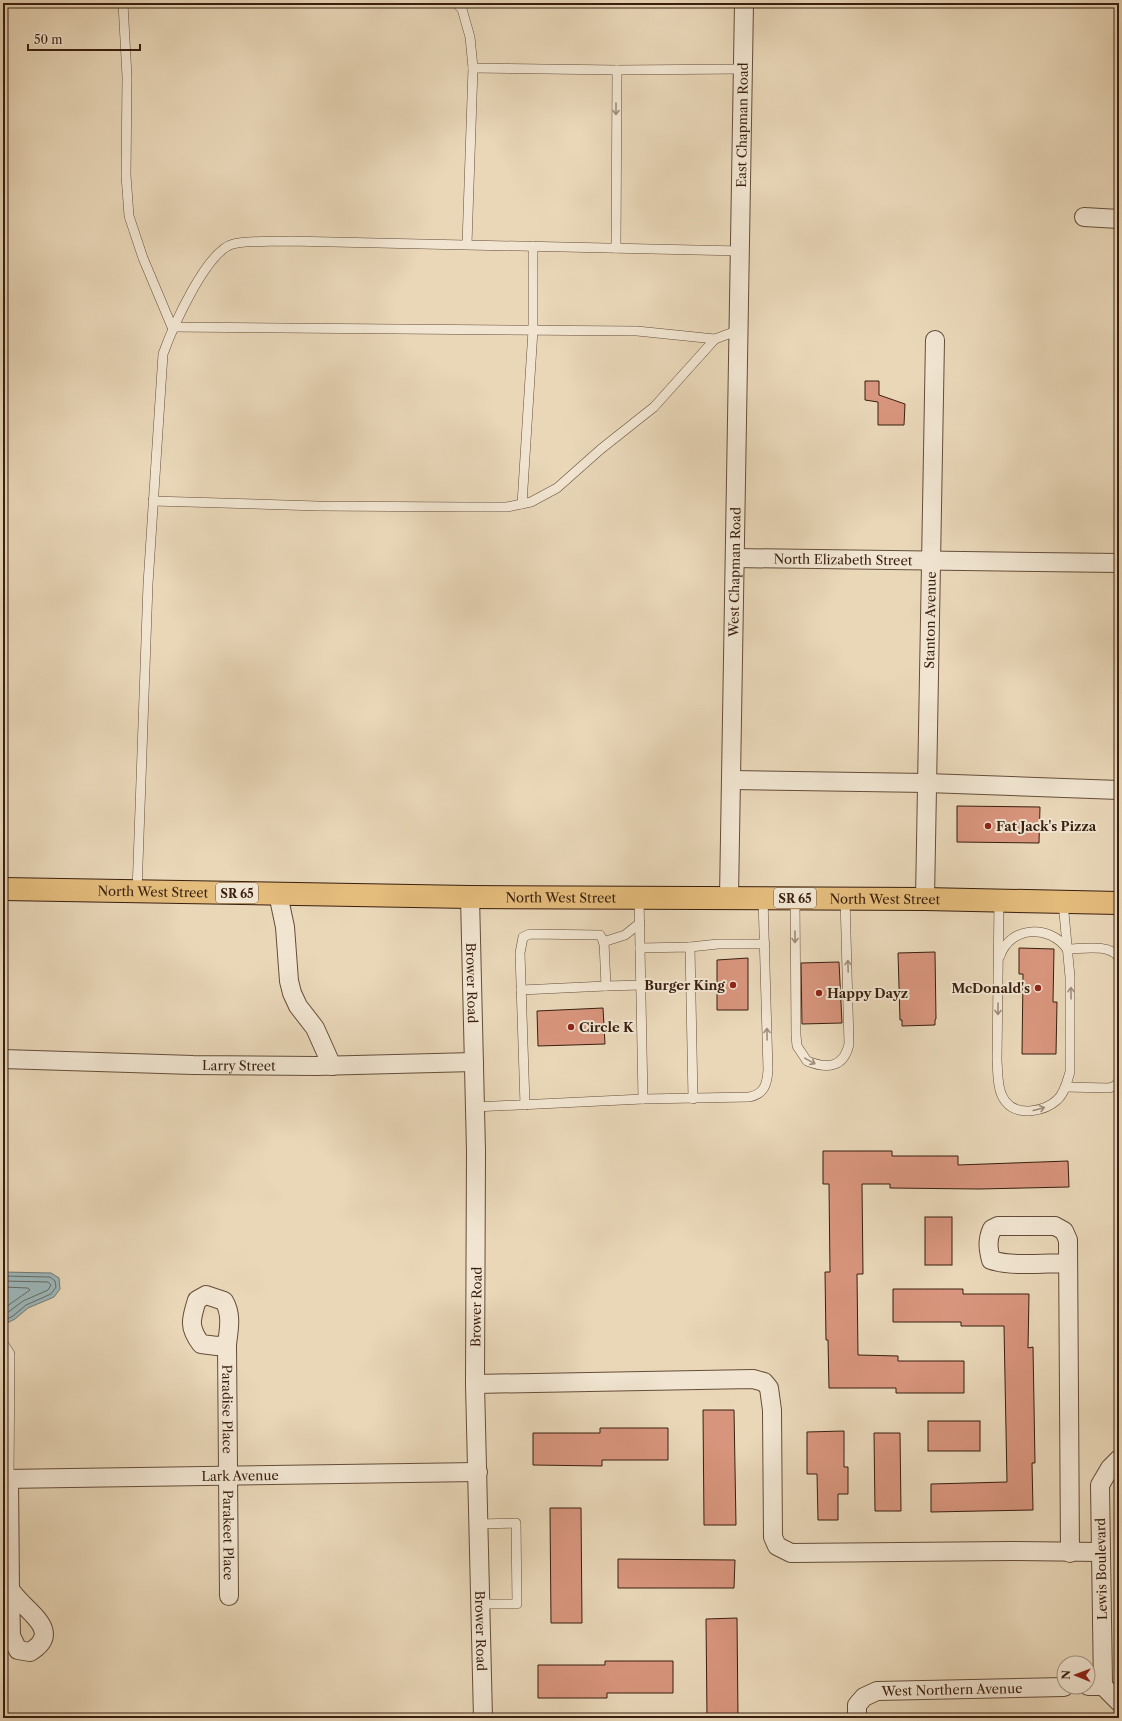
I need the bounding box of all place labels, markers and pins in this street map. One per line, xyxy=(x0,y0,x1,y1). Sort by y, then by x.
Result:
place label: Fat Jack's Pizza xyxy=(996,818,1097,834)
marker: Fat Jack's Pizza xyxy=(983,821,993,831)
place label: Burger King xyxy=(644,977,725,993)
marker: Burger King xyxy=(728,980,738,990)
place label: McDonald's xyxy=(951,980,1030,996)
marker: McDonald's xyxy=(1033,983,1043,993)
place label: Happy Dayz xyxy=(827,985,908,1001)
marker: Happy Dayz xyxy=(814,988,824,998)
place label: Circle K xyxy=(579,1019,634,1035)
marker: Circle K xyxy=(566,1022,576,1032)

